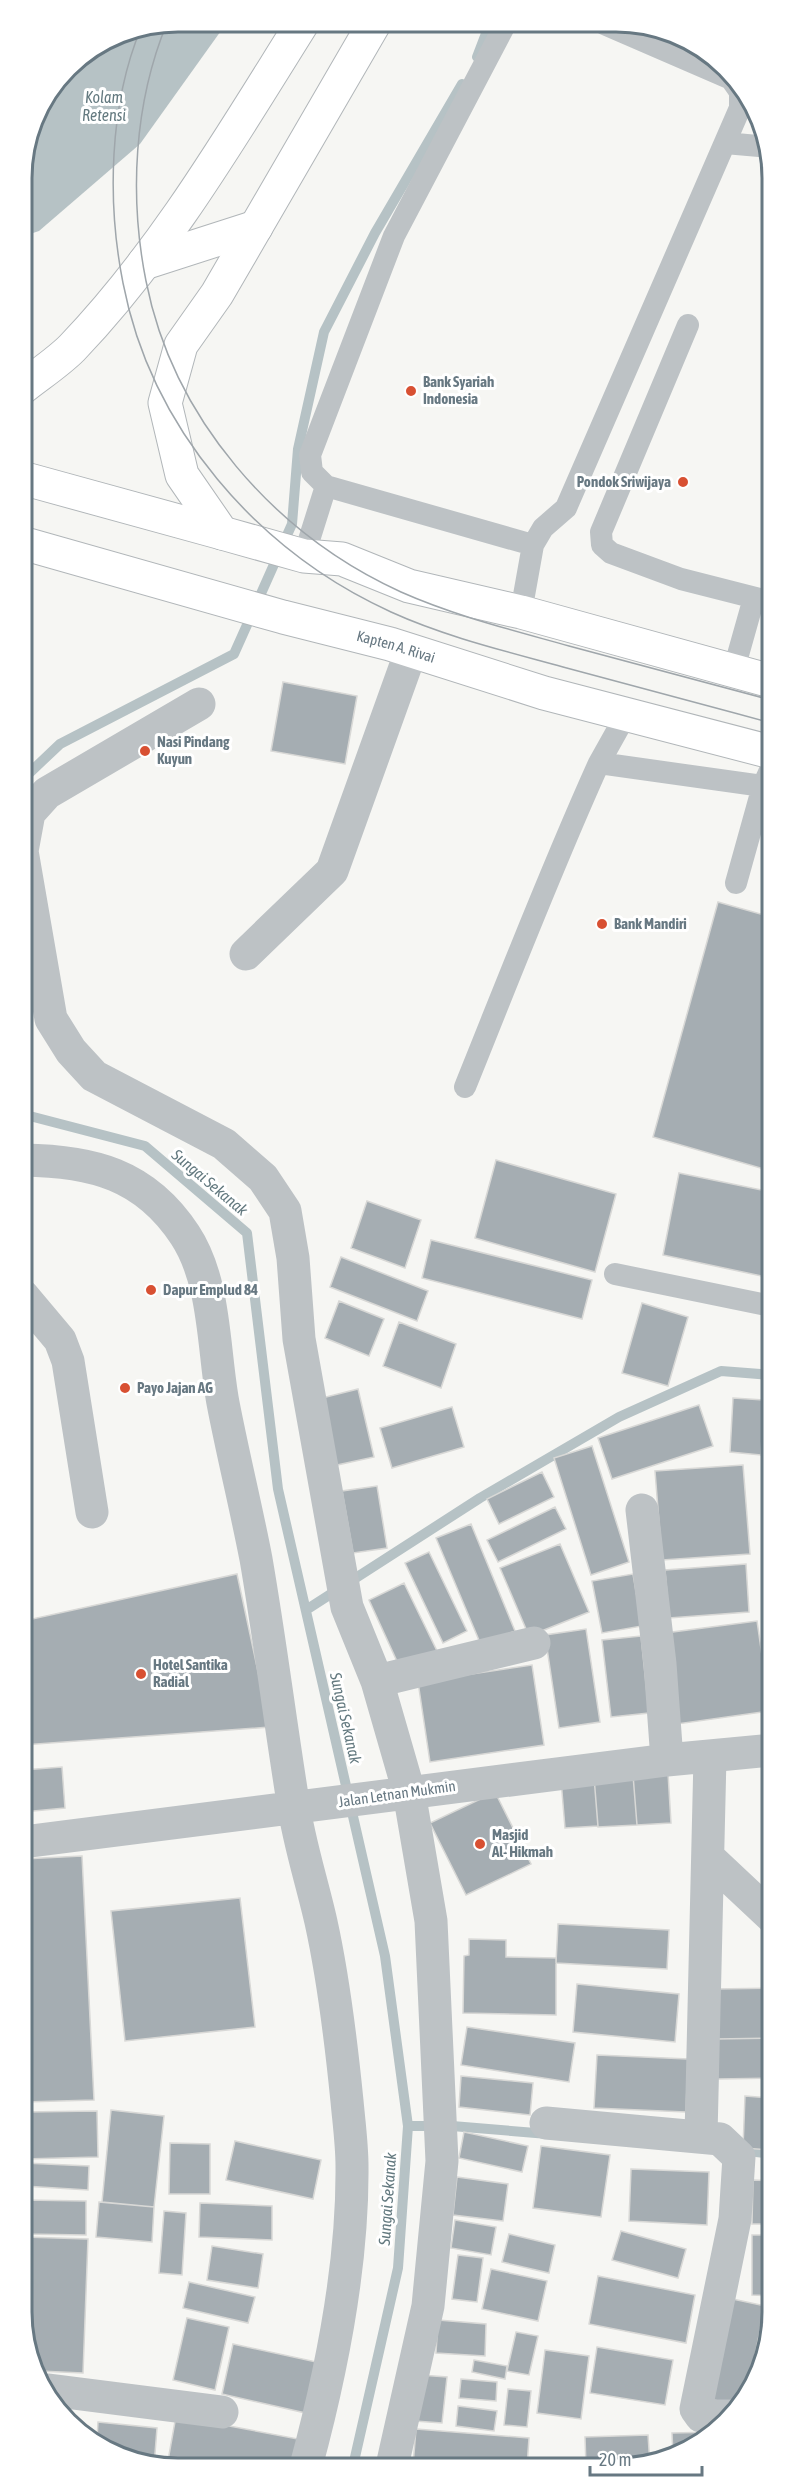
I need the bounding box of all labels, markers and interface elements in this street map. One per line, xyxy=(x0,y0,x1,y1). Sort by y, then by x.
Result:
water label: Kolam Retensi xyxy=(82,88,126,124)
place label: Bank Syariah Indonesia xyxy=(423,373,494,407)
marker: Bank Syariah Indonesia xyxy=(404,384,418,398)
place label: Pondok Sriwijaya xyxy=(577,473,671,490)
marker: Pondok Sriwijaya xyxy=(676,475,690,489)
street label: Kapten A. Rivai xyxy=(355,627,437,666)
place label: Nasi Pindang Kuyun xyxy=(157,733,230,767)
marker: Nasi Pindang Kuyun xyxy=(138,744,152,758)
place label: Bank Mandiri xyxy=(614,915,687,932)
marker: Bank Mandiri xyxy=(595,917,609,931)
water label: Sungai Sekanak xyxy=(167,1145,252,1220)
place label: Dapur Emplud 84 xyxy=(163,1281,258,1298)
marker: Dapur Emplud 84 xyxy=(144,1283,158,1297)
place label: Payo Jajan AG xyxy=(137,1379,213,1396)
marker: Payo Jajan AG xyxy=(118,1381,132,1395)
place label: Hotel Santika Radial xyxy=(153,1656,228,1690)
marker: Hotel Santika Radial xyxy=(134,1667,148,1681)
water label: Sungai Sekanak xyxy=(326,1670,365,1767)
street label: Jalan Letnan Mukmin xyxy=(337,1777,457,1810)
place label: Masjid Al- Hikmah xyxy=(491,1826,553,1860)
marker: Masjid Al- Hikmah xyxy=(473,1837,487,1851)
water label: Sungai Sekanak xyxy=(375,2151,400,2247)
scale bar xyxy=(590,2439,702,2477)
text: 20 m xyxy=(599,2449,631,2470)

